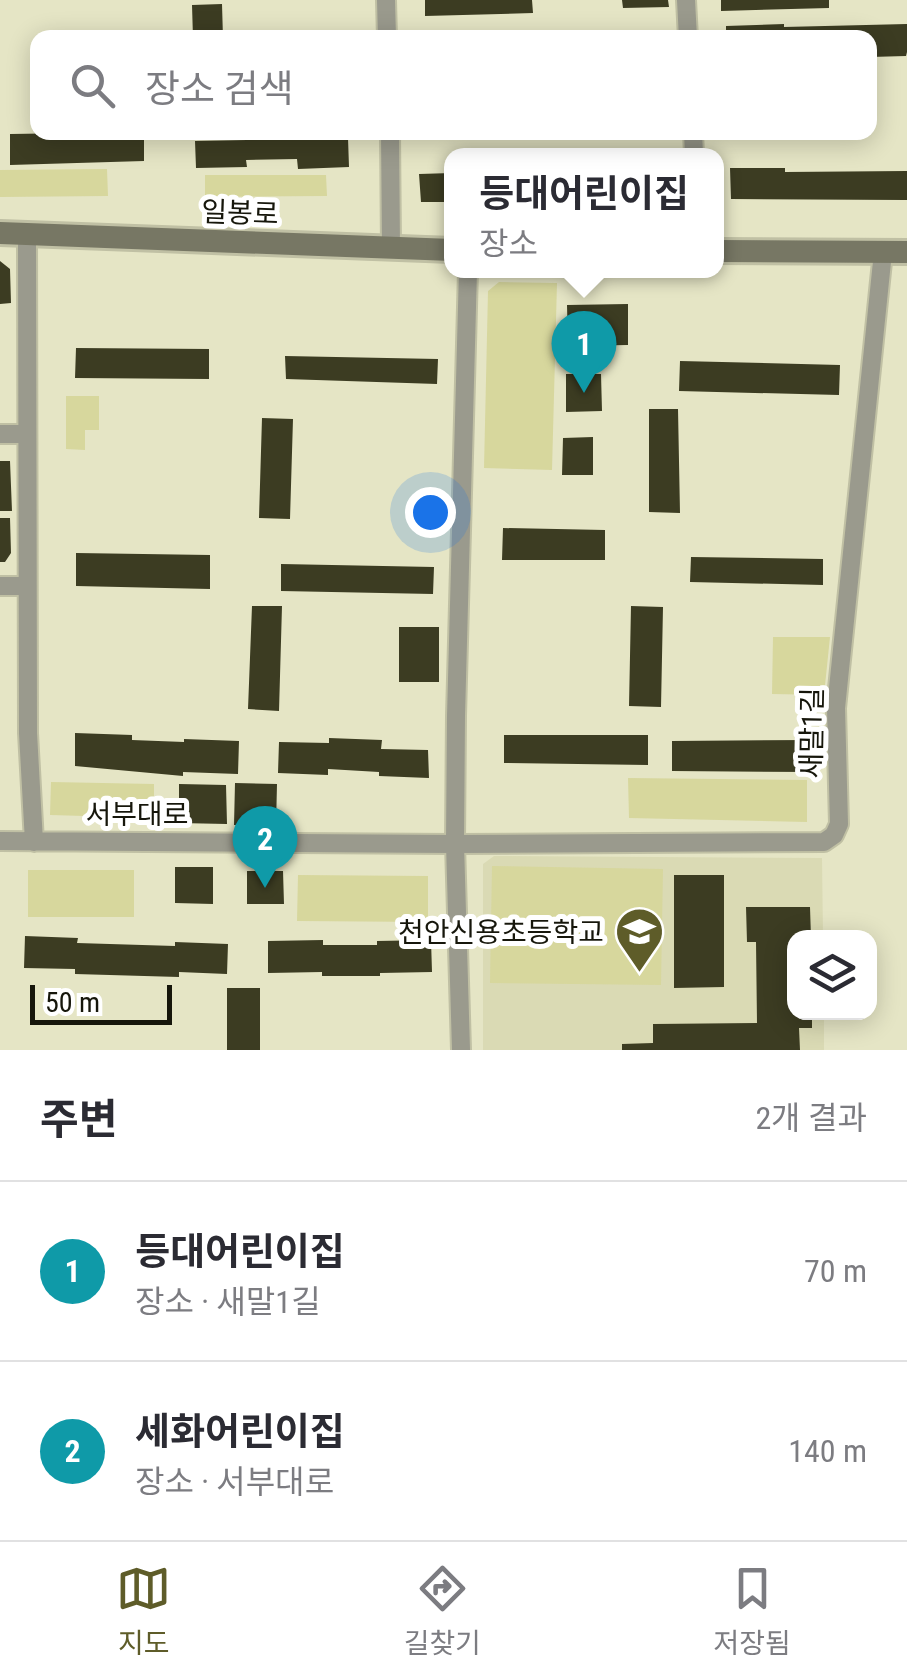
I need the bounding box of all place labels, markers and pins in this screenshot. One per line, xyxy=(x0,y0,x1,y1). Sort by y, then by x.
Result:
pin: 1 xyxy=(552,310,616,393)
pin: 2 xyxy=(232,806,298,888)
school or university icon: 천안신용초등학교 xyxy=(613,906,665,974)
place label: 천안신용초등학교 xyxy=(398,916,604,949)

